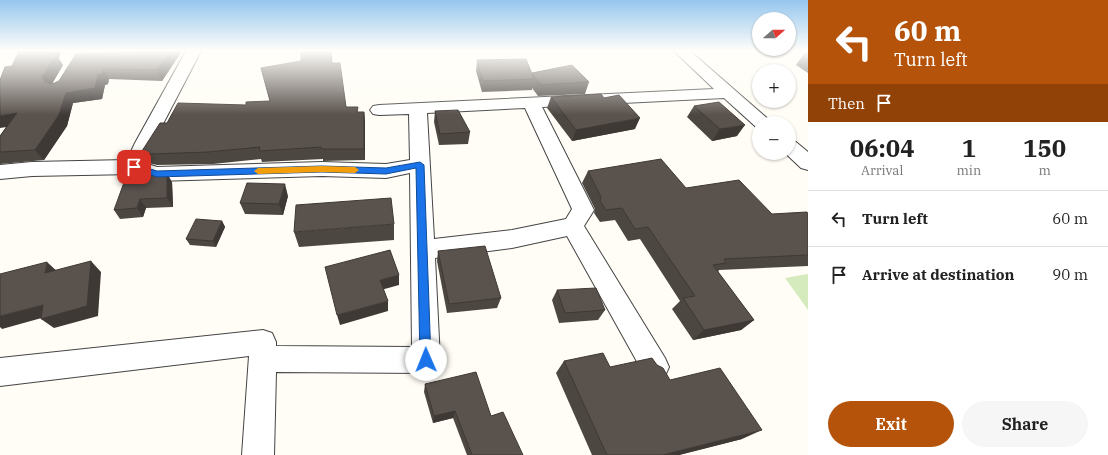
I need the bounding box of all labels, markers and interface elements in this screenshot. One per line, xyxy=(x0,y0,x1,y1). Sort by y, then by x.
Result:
north arrow xyxy=(752,12,796,56)
map controls xyxy=(752,12,796,160)
text: 60 m xyxy=(894,12,961,49)
icon: left xyxy=(828,16,880,68)
text: Turn left xyxy=(894,48,968,71)
button: + xyxy=(752,64,796,108)
icon: arrive xyxy=(873,92,895,114)
text: Then xyxy=(828,94,865,113)
button: − xyxy=(752,116,796,160)
text: 06:04 xyxy=(850,132,915,164)
text: 1 xyxy=(962,132,976,164)
text: 150 xyxy=(1023,132,1066,164)
pin xyxy=(117,150,151,184)
icon: arrive xyxy=(123,156,145,178)
text: Arrival xyxy=(861,162,903,179)
text: min xyxy=(956,162,981,179)
text: m xyxy=(1038,162,1051,179)
icon: left xyxy=(828,208,850,230)
text: Turn left xyxy=(862,209,928,228)
text: 60 m xyxy=(1052,209,1088,228)
icon: arrive xyxy=(828,264,850,286)
text: Arrive at destination xyxy=(862,265,1014,284)
text: 90 m xyxy=(1052,265,1088,284)
position arrow xyxy=(405,339,447,381)
button: Exit xyxy=(828,401,954,447)
button: Share xyxy=(962,401,1088,447)

